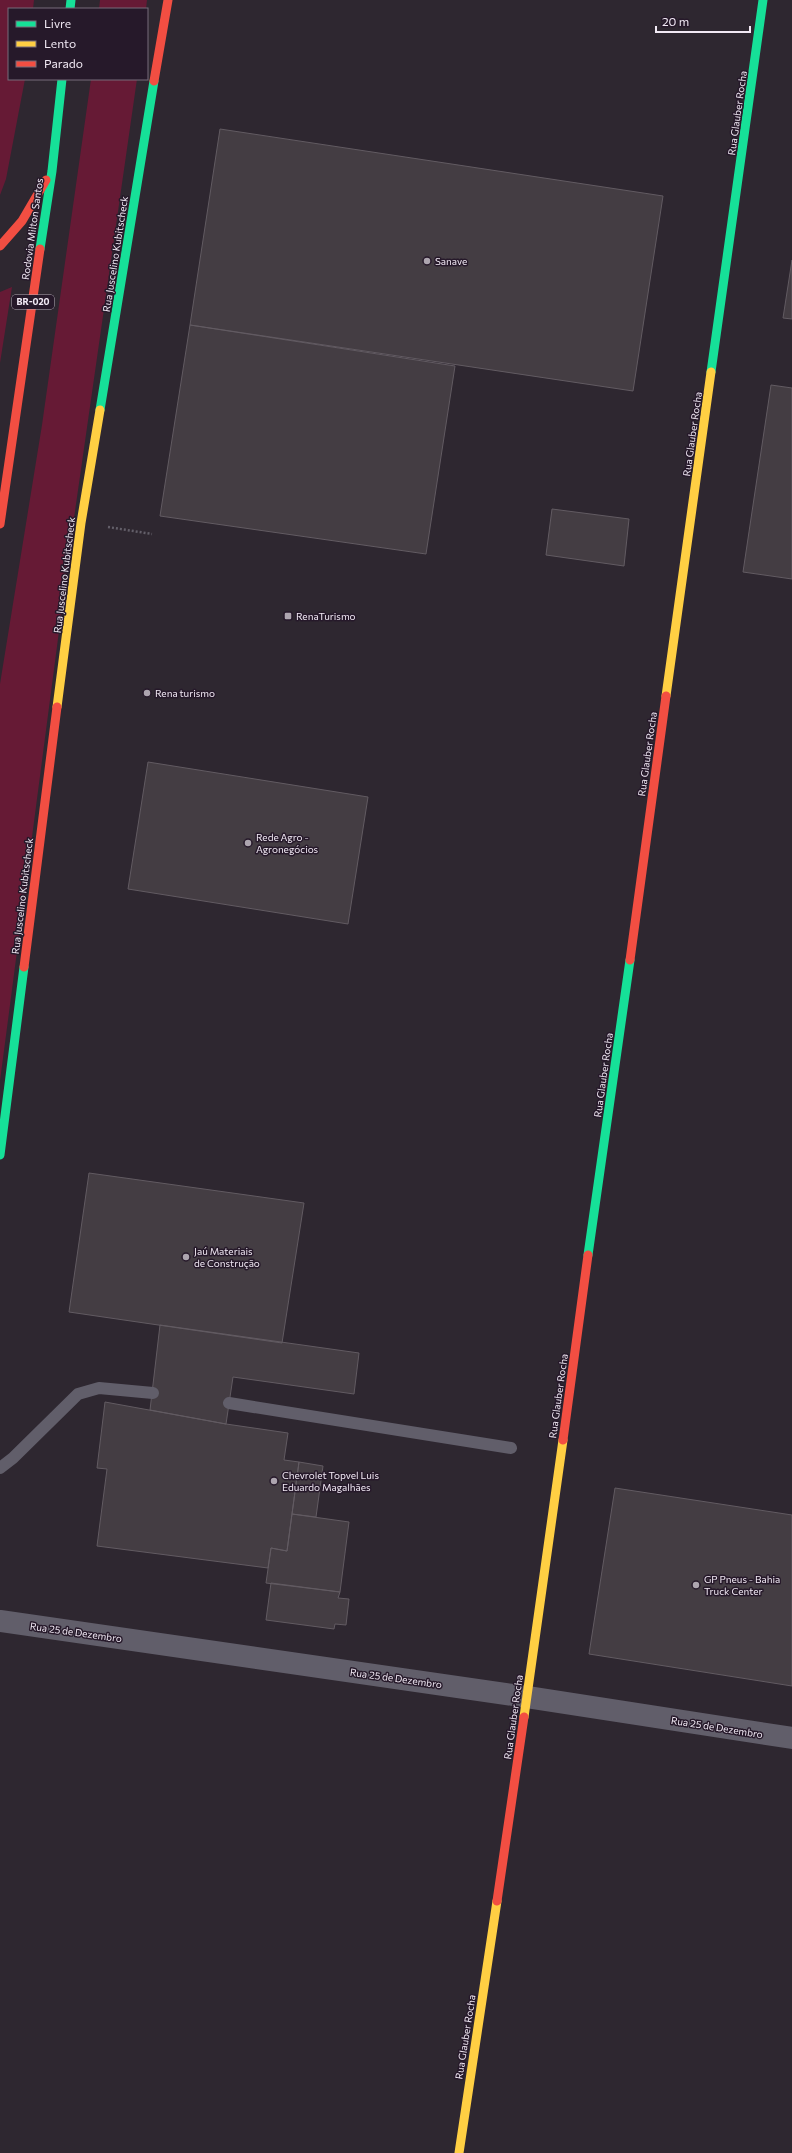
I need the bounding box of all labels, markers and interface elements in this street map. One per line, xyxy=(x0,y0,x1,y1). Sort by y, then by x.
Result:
legend xyxy=(8,8,148,80)
scale bar xyxy=(656,8,750,34)
text: 20 m xyxy=(662,14,689,28)
text: Livre xyxy=(44,16,71,30)
text: Lento xyxy=(44,36,76,50)
text: Parado xyxy=(44,56,83,70)
street label: Rua Glauber Rocha xyxy=(725,70,749,156)
street label: Rodovia Milton Santos xyxy=(19,177,45,281)
street label: Rua Juscelino Kubitscheck xyxy=(100,195,130,313)
place label: Sanave xyxy=(435,255,467,267)
marker: Sanave xyxy=(422,256,432,266)
road number: BR-020 xyxy=(12,295,54,309)
street label: Rua Glauber Rocha xyxy=(680,391,704,477)
street label: Rua Juscelino Kubitscheck xyxy=(51,516,77,634)
place label: RenaTurismo xyxy=(296,610,356,622)
marker: RenaTurismo xyxy=(283,611,293,621)
place label: Rena turismo xyxy=(155,687,215,699)
marker: Rena turismo xyxy=(142,688,152,698)
street label: Rua Glauber Rocha xyxy=(635,711,659,797)
place label: Rede Agro - Agronegócios xyxy=(256,831,319,855)
street label: Rua Juscelino Kubitscheck xyxy=(9,837,35,955)
marker: Rede Agro - Agronegócios xyxy=(243,838,253,848)
street label: Rua Glauber Rocha xyxy=(591,1032,615,1118)
place label: Jaú Materiais de Construção xyxy=(194,1245,260,1269)
marker: Jaú Materiais de Construção xyxy=(181,1252,191,1262)
street label: Rua Glauber Rocha xyxy=(546,1353,570,1439)
place label: Chevrolet Topvel Luis Eduardo Magalhães xyxy=(282,1469,379,1493)
marker: Chevrolet Topvel Luis Eduardo Magalhães xyxy=(269,1476,279,1486)
place label: GP Pneus - Bahia Truck Center xyxy=(704,1573,780,1597)
marker: GP Pneus - Bahia Truck Center xyxy=(691,1580,701,1590)
street label: Rua 25 de Dezembro xyxy=(29,1620,123,1644)
street label: Rua 25 de Dezembro xyxy=(349,1666,443,1690)
street label: Rua Glauber Rocha xyxy=(501,1674,525,1760)
street label: Rua 25 de Dezembro xyxy=(670,1714,764,1740)
street label: Rua Glauber Rocha xyxy=(452,1994,478,2080)

